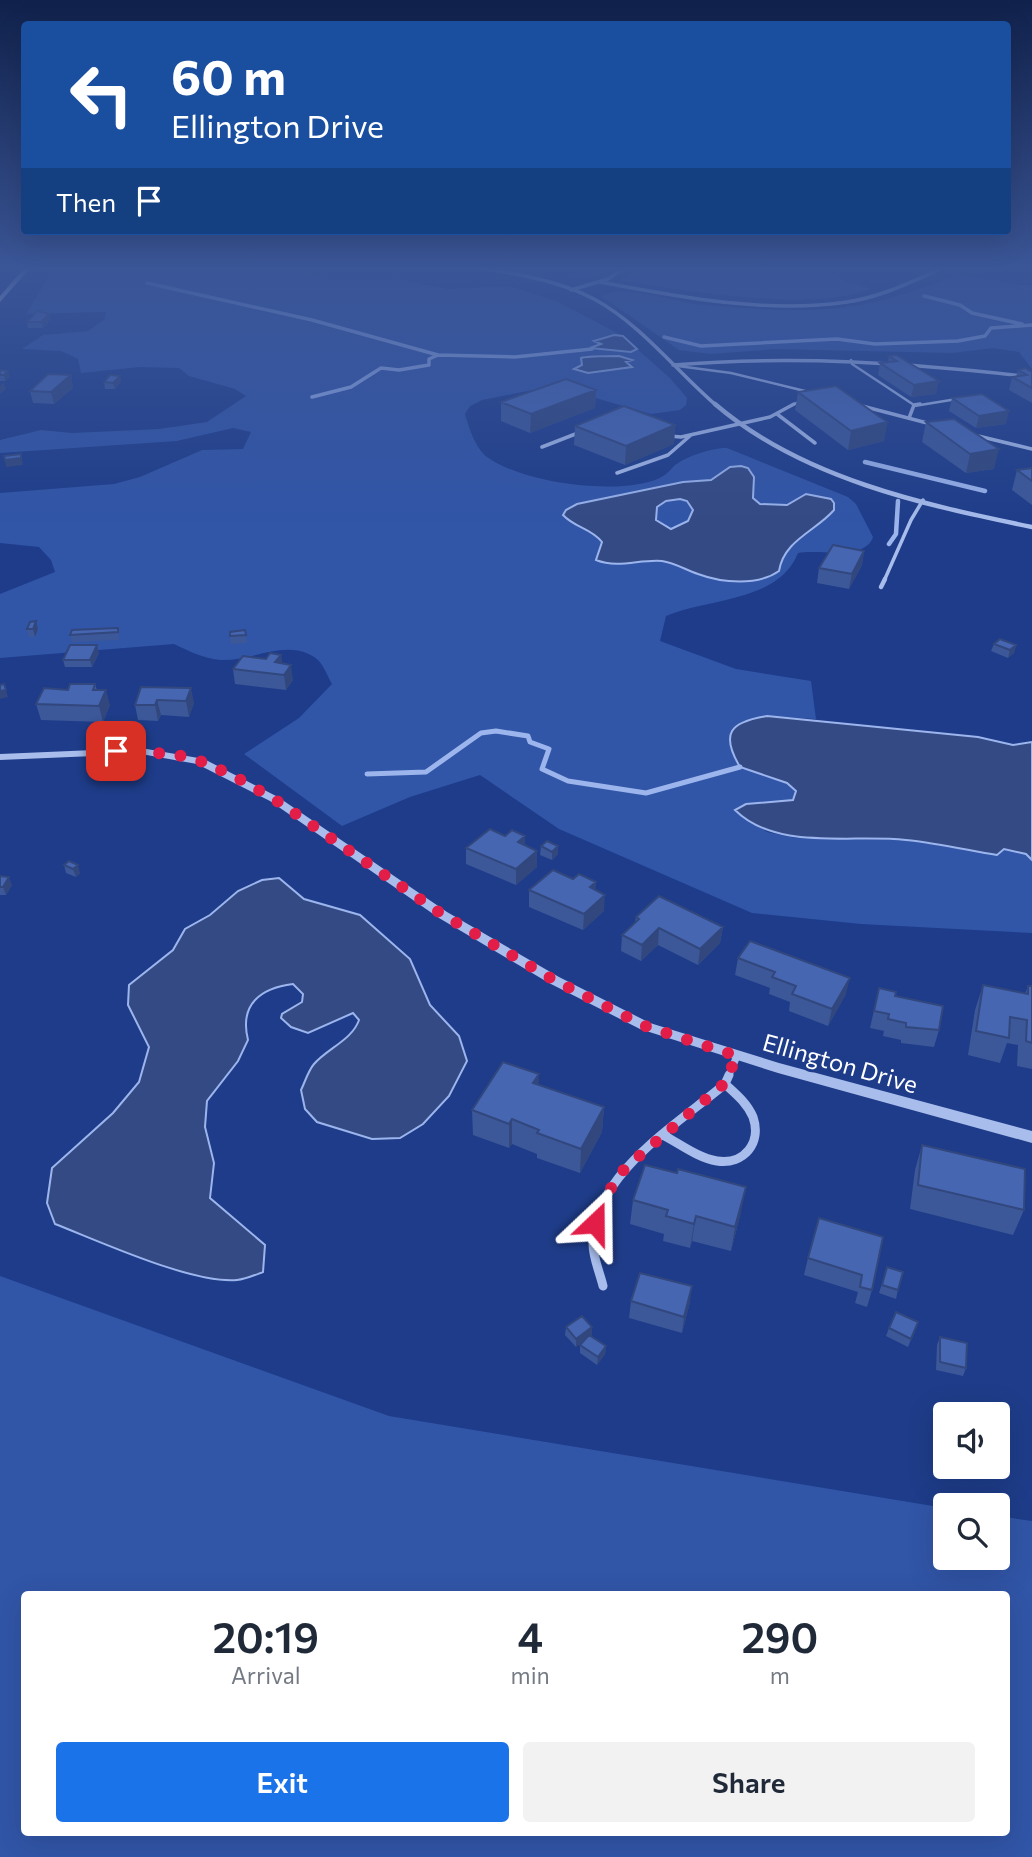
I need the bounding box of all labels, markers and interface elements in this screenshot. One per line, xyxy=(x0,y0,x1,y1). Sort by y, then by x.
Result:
text: 60 m xyxy=(171,45,286,105)
icon: left xyxy=(56,49,147,140)
text: Ellington Drive xyxy=(171,105,384,145)
icon: arrive xyxy=(130,182,168,220)
text: Then xyxy=(56,186,116,217)
pin xyxy=(86,721,146,781)
icon: arrive xyxy=(97,732,135,770)
street label: Ellington Drive xyxy=(760,1027,921,1099)
position arrow xyxy=(558,1186,632,1260)
map controls xyxy=(933,1402,1010,1570)
button: sound xyxy=(933,1402,1010,1479)
button: search xyxy=(933,1493,1010,1570)
text: 20:19 xyxy=(213,1610,319,1662)
text: 4 xyxy=(517,1610,543,1662)
text: 290 xyxy=(741,1610,818,1662)
text: Arrival xyxy=(231,1661,301,1689)
text: min xyxy=(511,1661,550,1689)
text: m xyxy=(770,1661,790,1689)
button: Exit xyxy=(56,1742,509,1822)
button: Share xyxy=(523,1742,975,1822)

